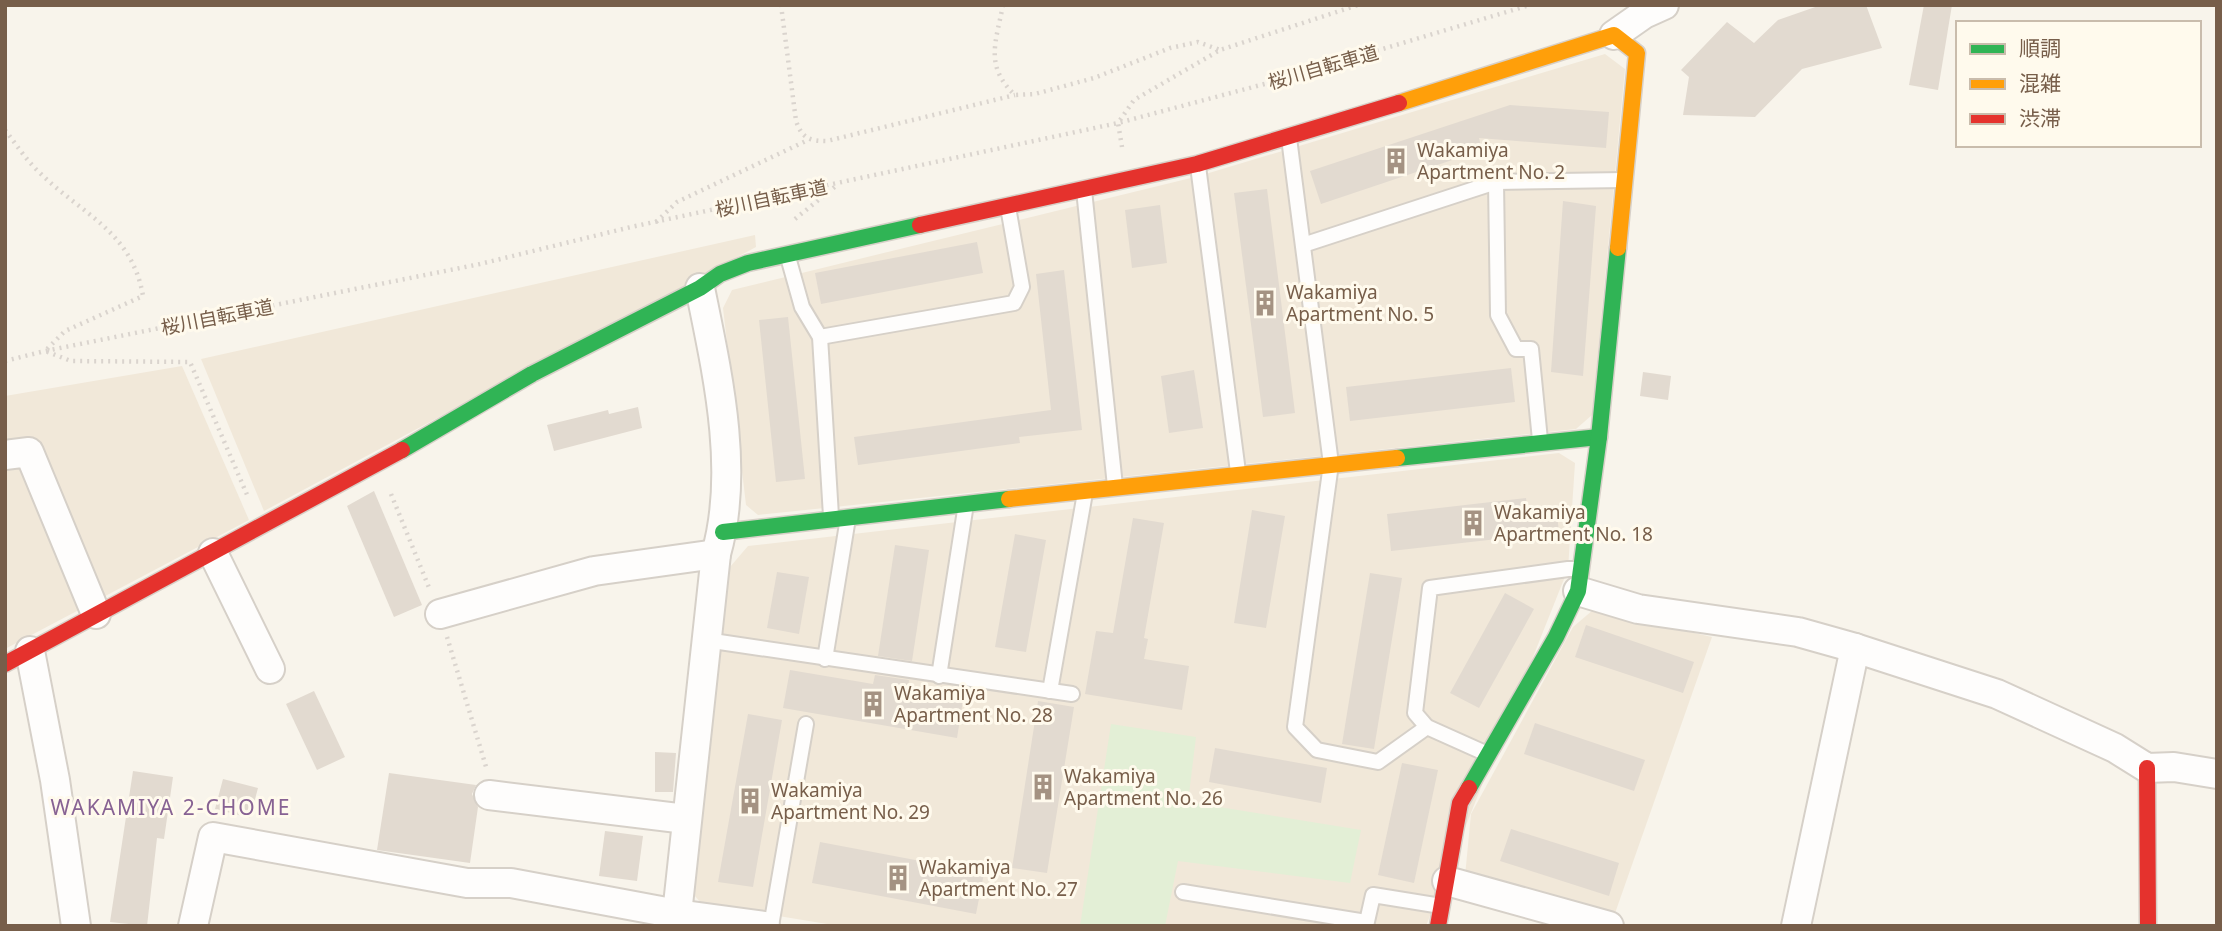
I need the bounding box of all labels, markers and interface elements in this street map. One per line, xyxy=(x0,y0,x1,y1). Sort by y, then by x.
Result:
legend xyxy=(1956,21,2201,147)
text: 順調 xyxy=(2019,34,2061,62)
street label: 桜川自転車道 xyxy=(1265,39,1381,95)
text: 混雑 xyxy=(2019,69,2061,97)
text: 渋滞 xyxy=(2019,104,2061,132)
place label: Wakamiya Apartment No. 2 xyxy=(1417,137,1565,185)
building icon: Wakamiya Apartment No. 2 xyxy=(1381,146,1411,176)
street label: 桜川自転車道 xyxy=(713,173,829,223)
place label: Wakamiya Apartment No. 5 xyxy=(1286,279,1434,327)
building icon: Wakamiya Apartment No. 5 xyxy=(1250,288,1280,318)
street label: 桜川自転車道 xyxy=(159,293,275,341)
place label: Wakamiya Apartment No. 18 xyxy=(1494,499,1653,547)
building icon: Wakamiya Apartment No. 18 xyxy=(1458,508,1488,538)
place label: Wakamiya Apartment No. 28 xyxy=(894,680,1053,728)
building icon: Wakamiya Apartment No. 28 xyxy=(858,689,888,719)
place label: Wakamiya Apartment No. 26 xyxy=(1064,763,1223,811)
building icon: Wakamiya Apartment No. 26 xyxy=(1028,772,1058,802)
place label: Wakamiya Apartment No. 29 xyxy=(771,777,930,825)
building icon: Wakamiya Apartment No. 29 xyxy=(735,786,765,816)
district label: WAKAMIYA 2-CHOME xyxy=(51,793,291,821)
place label: Wakamiya Apartment No. 27 xyxy=(919,854,1078,902)
building icon: Wakamiya Apartment No. 27 xyxy=(883,863,913,893)

